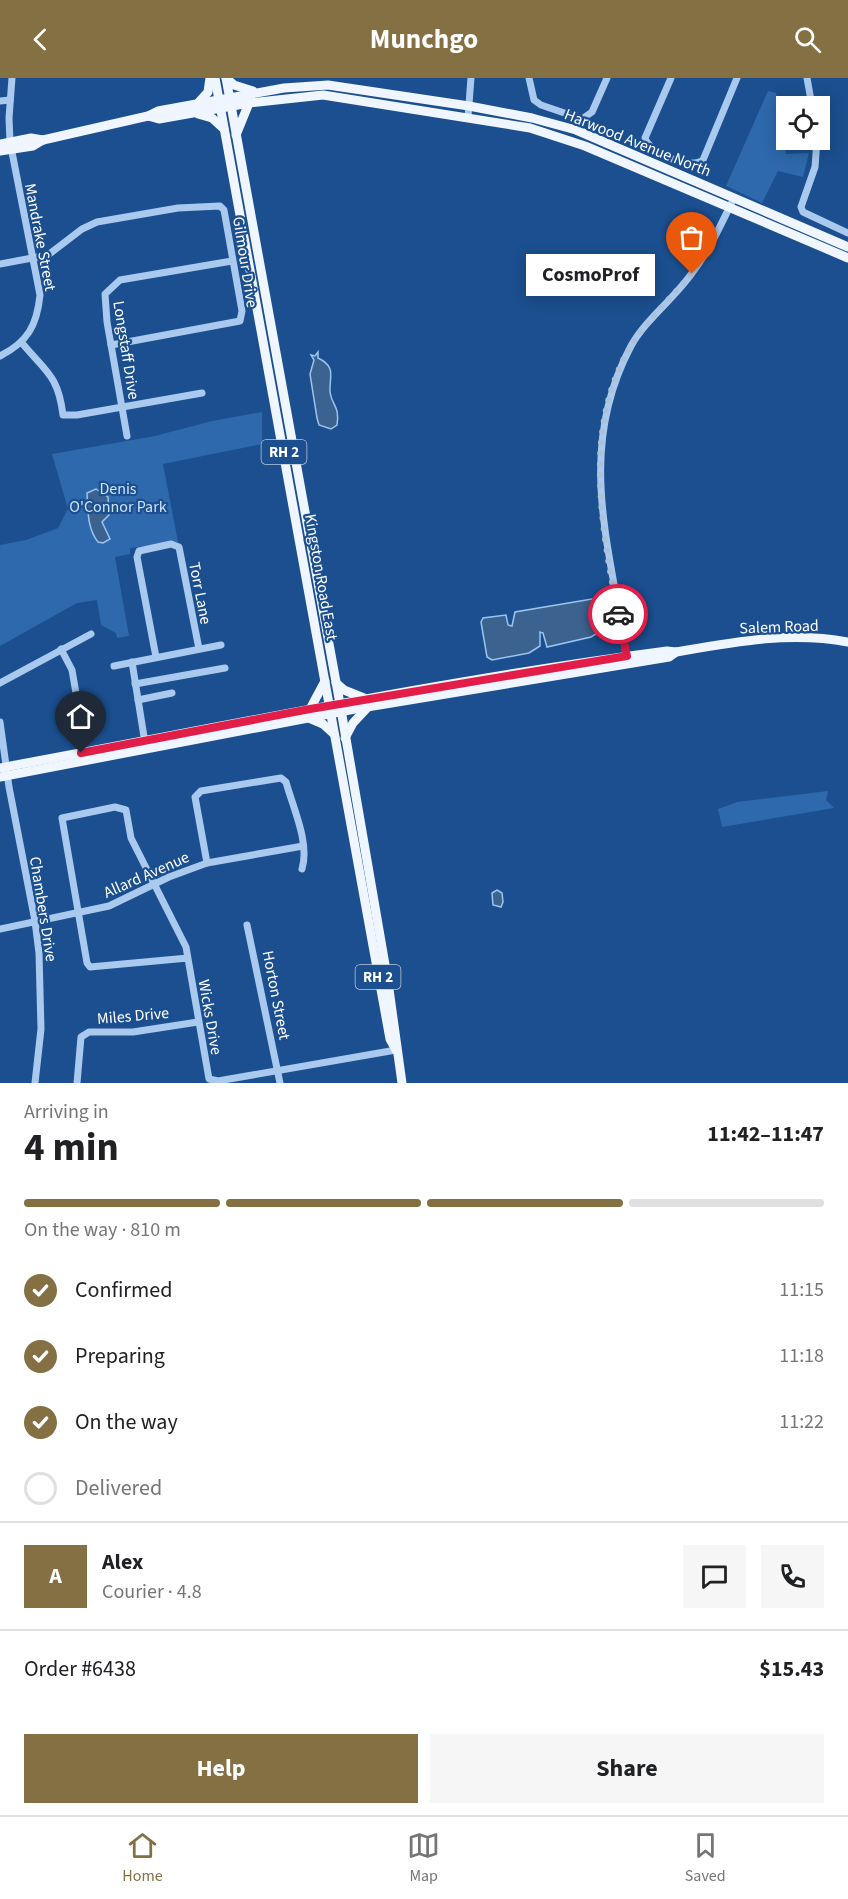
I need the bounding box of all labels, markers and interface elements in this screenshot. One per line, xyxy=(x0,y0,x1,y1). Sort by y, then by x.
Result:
text: Munchgo xyxy=(370,20,478,59)
icon: back xyxy=(24,23,57,56)
icon: search xyxy=(791,23,824,56)
map controls xyxy=(776,96,830,150)
button: locate xyxy=(776,96,830,150)
street label: Harwood Avenue North xyxy=(561,103,714,182)
street label: Mandrake Street xyxy=(19,181,61,294)
pin xyxy=(666,212,717,274)
street label: Gilmour Drive xyxy=(227,215,263,309)
icon: bag xyxy=(675,221,708,254)
callout: CosmoProf xyxy=(527,253,656,295)
text: CosmoProf xyxy=(542,261,639,289)
street label: Longstaff Drive xyxy=(107,299,145,401)
road number: RH 2 xyxy=(262,440,306,464)
park label: Denis O'Connor Park xyxy=(69,478,167,518)
street label: Kingston Road East xyxy=(299,512,343,643)
street label: Torr Lane xyxy=(183,560,217,626)
courier xyxy=(588,584,648,644)
icon: car xyxy=(602,598,635,631)
street label: Salem Road xyxy=(739,615,819,639)
pin xyxy=(55,691,106,753)
icon: home xyxy=(64,700,97,733)
street label: Allard Avenue xyxy=(100,846,193,904)
street label: Chambers Drive xyxy=(24,855,62,963)
street label: Horton Street xyxy=(257,949,296,1042)
road number: RH 2 xyxy=(356,965,400,989)
street label: Wicks Drive xyxy=(193,978,227,1057)
street label: Miles Drive xyxy=(96,1002,170,1030)
text: Arriving in xyxy=(24,1098,109,1126)
text: 11:42–11:47 xyxy=(707,1118,824,1150)
text: 4 min xyxy=(24,1120,119,1176)
text: On the way · 810 m xyxy=(24,1216,181,1244)
icon: check xyxy=(24,1274,57,1307)
text: Confirmed xyxy=(75,1274,172,1306)
text: 11:15 xyxy=(779,1276,824,1304)
icon: check xyxy=(24,1340,57,1373)
text: Preparing xyxy=(75,1340,165,1372)
text: 11:18 xyxy=(779,1342,824,1370)
icon: check xyxy=(24,1406,57,1439)
text: On the way xyxy=(75,1406,178,1438)
text: 11:22 xyxy=(779,1408,824,1436)
text: Delivered xyxy=(75,1472,162,1504)
button: chat xyxy=(683,1545,746,1608)
button: phone xyxy=(761,1545,824,1608)
text: Alex xyxy=(102,1546,143,1578)
text: A xyxy=(49,1560,62,1592)
text: Courier · 4.8 xyxy=(102,1578,202,1606)
text: Order #6438 xyxy=(24,1653,136,1685)
text: $15.43 xyxy=(759,1653,824,1685)
button: Help xyxy=(24,1734,418,1803)
button: Share xyxy=(430,1734,824,1803)
tab: Home xyxy=(122,1829,163,1887)
tab: Map xyxy=(407,1829,440,1887)
tab: Saved xyxy=(685,1829,726,1887)

